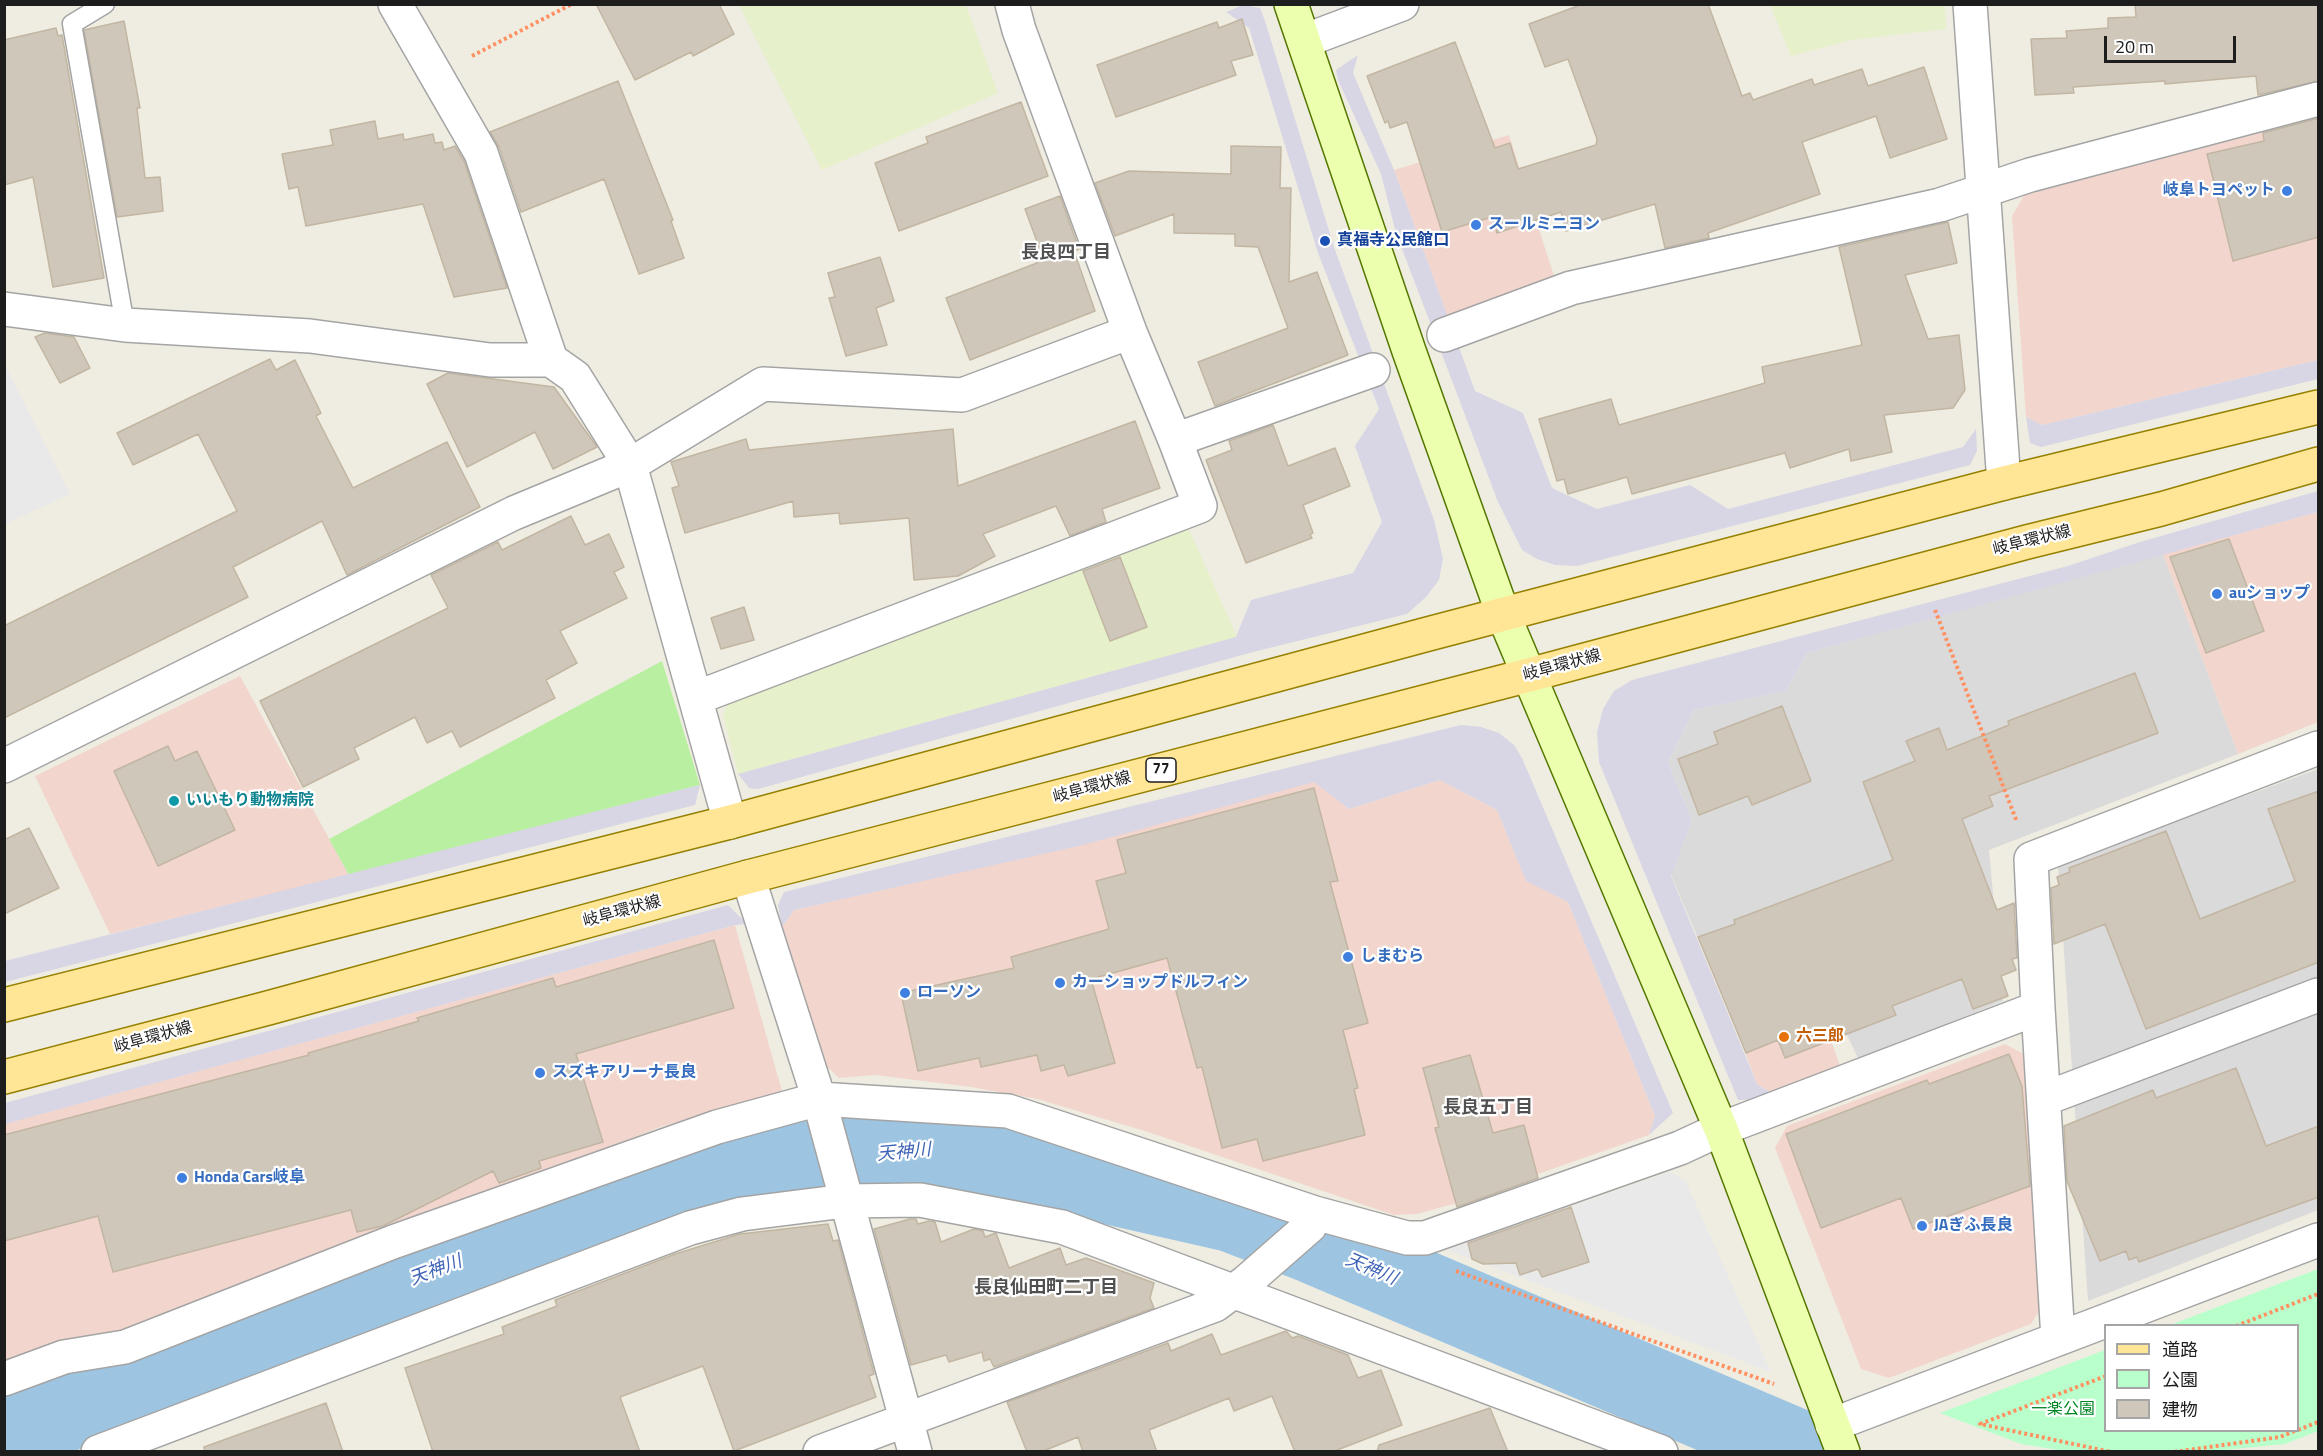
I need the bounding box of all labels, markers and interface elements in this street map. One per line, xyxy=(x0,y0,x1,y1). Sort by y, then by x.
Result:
scale bar xyxy=(2107,24,2239,62)
text: 20 m xyxy=(2115,33,2154,60)
place label: 岐阜トヨペット xyxy=(2163,181,2275,201)
marker: 岐阜トヨペット xyxy=(2280,184,2294,198)
place label: スールミニヨン xyxy=(1488,215,1600,235)
marker: スールミニヨン xyxy=(1469,218,1483,232)
place label: 真福寺公民館口 xyxy=(1337,231,1449,251)
marker: 真福寺公民館口 xyxy=(1318,234,1332,248)
district label: 長良四丁目 xyxy=(1021,243,1111,265)
street label: 岐阜環状線 xyxy=(1991,522,2073,560)
place label: auショップ xyxy=(2229,584,2310,604)
marker: auショップ xyxy=(2210,587,2224,601)
street label: 岐阜環状線 xyxy=(1521,646,1603,686)
road number: 77 xyxy=(1146,758,1176,782)
street label: 岐阜環状線 xyxy=(1051,768,1133,808)
place label: いいもり動物病院 xyxy=(186,791,314,811)
marker: いいもり動物病院 xyxy=(167,794,181,808)
street label: 岐阜環状線 xyxy=(581,892,663,932)
place label: しまむら xyxy=(1360,947,1424,967)
marker: しまむら xyxy=(1341,950,1355,964)
place label: カーショップドルフィン xyxy=(1072,973,1248,993)
marker: カーショップドルフィン xyxy=(1053,976,1067,990)
place label: ローソン xyxy=(917,983,981,1003)
marker: ローソン xyxy=(898,986,912,1000)
street label: 岐阜環状線 xyxy=(112,1018,194,1058)
place label: 六三郎 xyxy=(1796,1027,1844,1047)
marker: 六三郎 xyxy=(1777,1030,1791,1044)
place label: スズキアリーナ長良 xyxy=(552,1063,696,1083)
marker: スズキアリーナ長良 xyxy=(533,1066,547,1080)
district label: 長良五丁目 xyxy=(1443,1098,1533,1120)
water label: 天神川 xyxy=(876,1140,932,1166)
place label: Honda Cars岐阜 xyxy=(194,1168,305,1188)
marker: Honda Cars岐阜 xyxy=(175,1171,189,1185)
place label: JAぎふ長良 xyxy=(1934,1216,2012,1236)
marker: JAぎふ長良 xyxy=(1915,1219,1929,1233)
water label: 天神川 xyxy=(1342,1250,1400,1290)
water label: 天神川 xyxy=(407,1251,465,1291)
district label: 長良仙田町二丁目 xyxy=(974,1278,1118,1300)
legend xyxy=(2104,1324,2299,1432)
text: 道路 xyxy=(2162,1336,2198,1363)
text: 公園 xyxy=(2162,1366,2198,1393)
text: 建物 xyxy=(2162,1396,2198,1423)
park label: 一楽公園 xyxy=(2031,1400,2095,1420)

